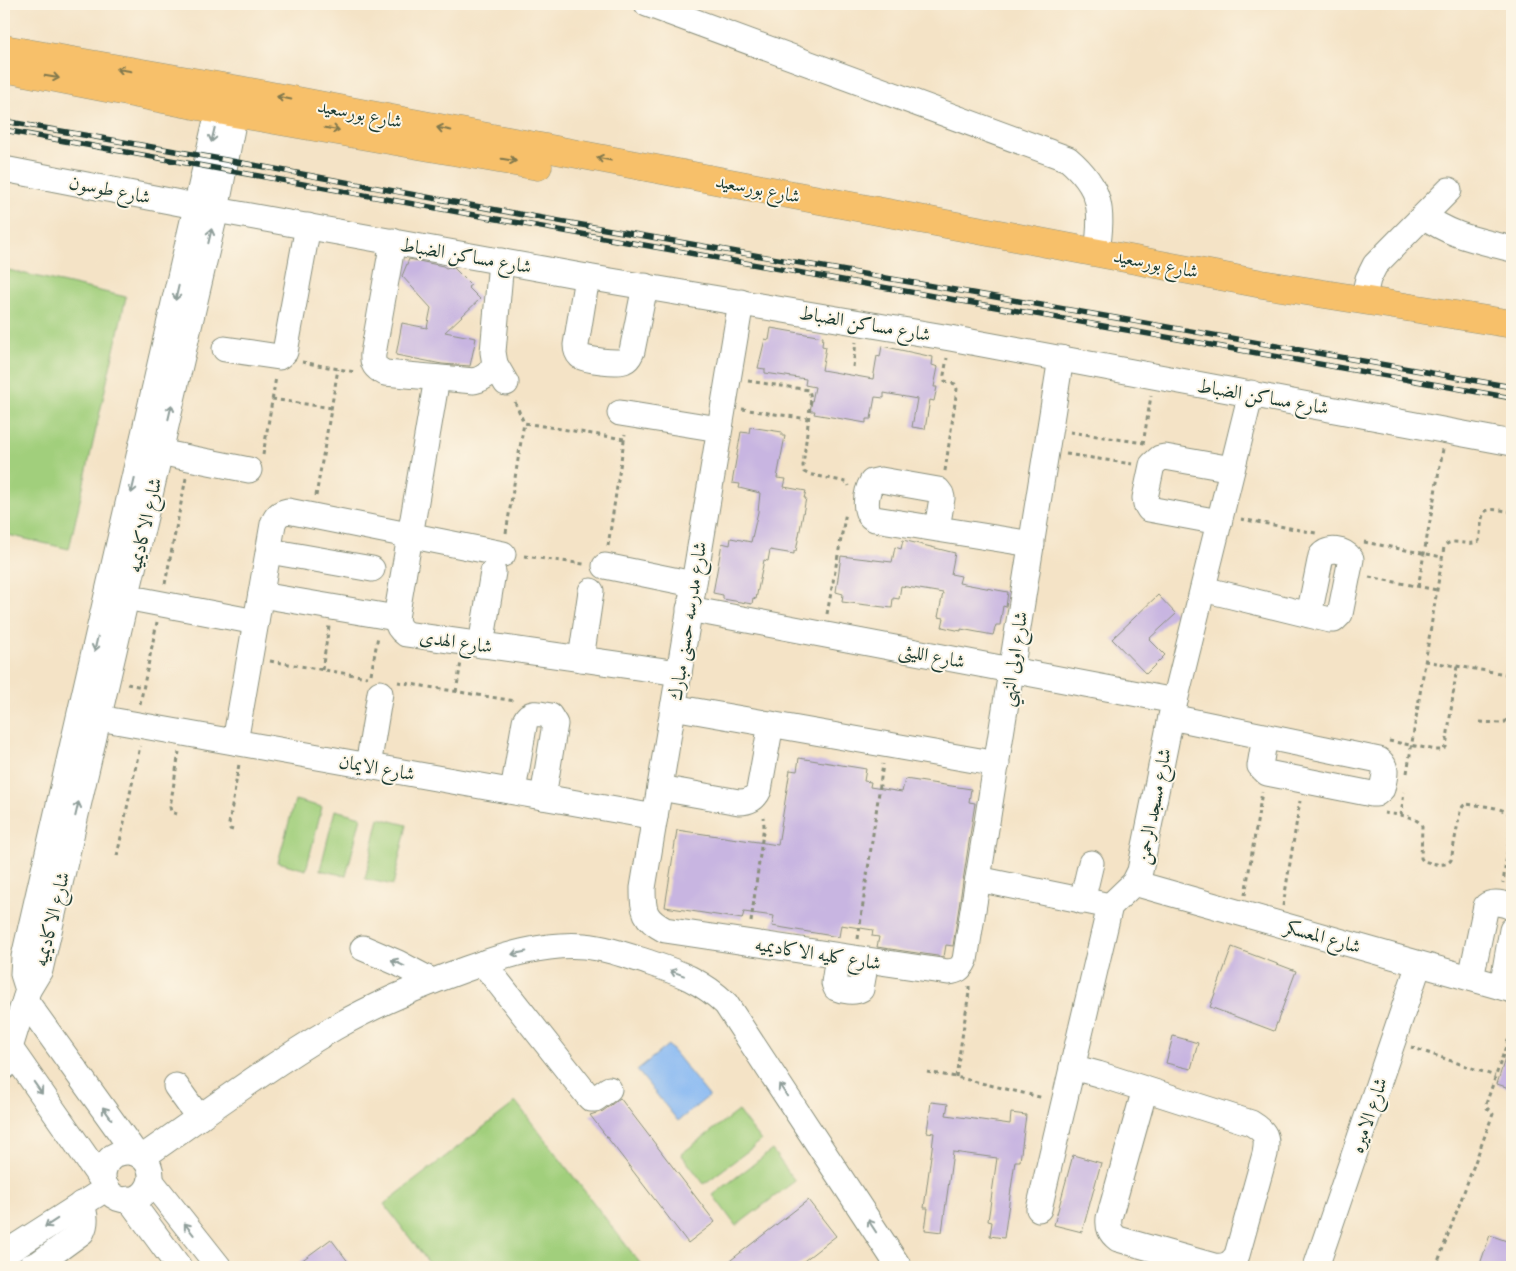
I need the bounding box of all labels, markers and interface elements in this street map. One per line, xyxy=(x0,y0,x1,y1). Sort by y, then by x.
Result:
one-way arrow xyxy=(117,64,133,74)
one-way arrow xyxy=(43,73,59,82)
one-way arrow xyxy=(277,93,293,103)
street label: شارع بورسعيد xyxy=(315,94,404,137)
one-way arrow xyxy=(436,123,452,133)
one-way arrow xyxy=(323,125,339,135)
one-way arrow xyxy=(207,126,217,142)
one-way arrow xyxy=(596,153,612,163)
one-way arrow xyxy=(501,156,517,166)
street label: شارع بورسعيد xyxy=(713,169,802,212)
street label: شارع طوسون xyxy=(66,170,153,213)
one-way arrow xyxy=(206,229,215,245)
street label: شارع مساكن الضباط xyxy=(398,233,533,282)
street label: شارع بورسعيد xyxy=(1111,244,1200,287)
one-way arrow xyxy=(172,285,181,301)
street label: شارع مساكن الضباط xyxy=(797,301,932,350)
street label: شارع مساكن الضباط xyxy=(1195,374,1330,423)
one-way arrow xyxy=(166,404,175,420)
street label: شارع الاكاديميه xyxy=(122,475,170,576)
one-way arrow xyxy=(128,477,137,493)
street label: شارع مدرسه حسنى مبارك xyxy=(664,540,715,703)
street label: شارع اولى النهي xyxy=(995,610,1039,709)
street label: شارع الهدى xyxy=(417,625,494,662)
one-way arrow xyxy=(91,636,100,652)
street label: شارع الليثى xyxy=(896,638,967,677)
street label: شارع مسجد الرحمن xyxy=(1131,746,1180,867)
street label: شارع الايمان xyxy=(336,749,417,789)
one-way arrow xyxy=(73,801,83,817)
street label: شارع الاكاديميه xyxy=(29,869,78,970)
street label: شارع المعسكر xyxy=(1279,914,1364,962)
street label: شارع كليه الاكاديميه xyxy=(753,932,883,979)
one-way arrow xyxy=(512,949,528,958)
one-way arrow xyxy=(391,958,406,968)
one-way arrow xyxy=(670,968,685,977)
street label: شارع الاميره xyxy=(1345,1074,1396,1157)
one-way arrow xyxy=(33,1081,43,1095)
one-way arrow xyxy=(778,1084,788,1098)
one-way arrow xyxy=(102,1106,112,1120)
one-way arrow xyxy=(44,1218,58,1229)
one-way arrow xyxy=(867,1220,877,1234)
one-way arrow xyxy=(184,1222,194,1236)

